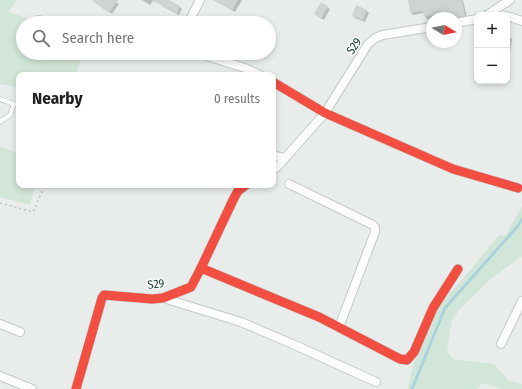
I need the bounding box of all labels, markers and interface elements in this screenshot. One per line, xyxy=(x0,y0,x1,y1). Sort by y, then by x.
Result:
north arrow xyxy=(426,12,462,48)
map controls xyxy=(474,12,510,84)
button: + xyxy=(474,12,510,48)
search box xyxy=(16,16,276,60)
icon: search xyxy=(30,27,52,49)
text: Search here xyxy=(62,29,134,47)
street label: S29 xyxy=(343,35,365,57)
button: − xyxy=(474,48,510,84)
text: Nearby xyxy=(32,88,83,109)
text: 0 results xyxy=(214,91,260,106)
street label: S29 xyxy=(147,276,165,292)

